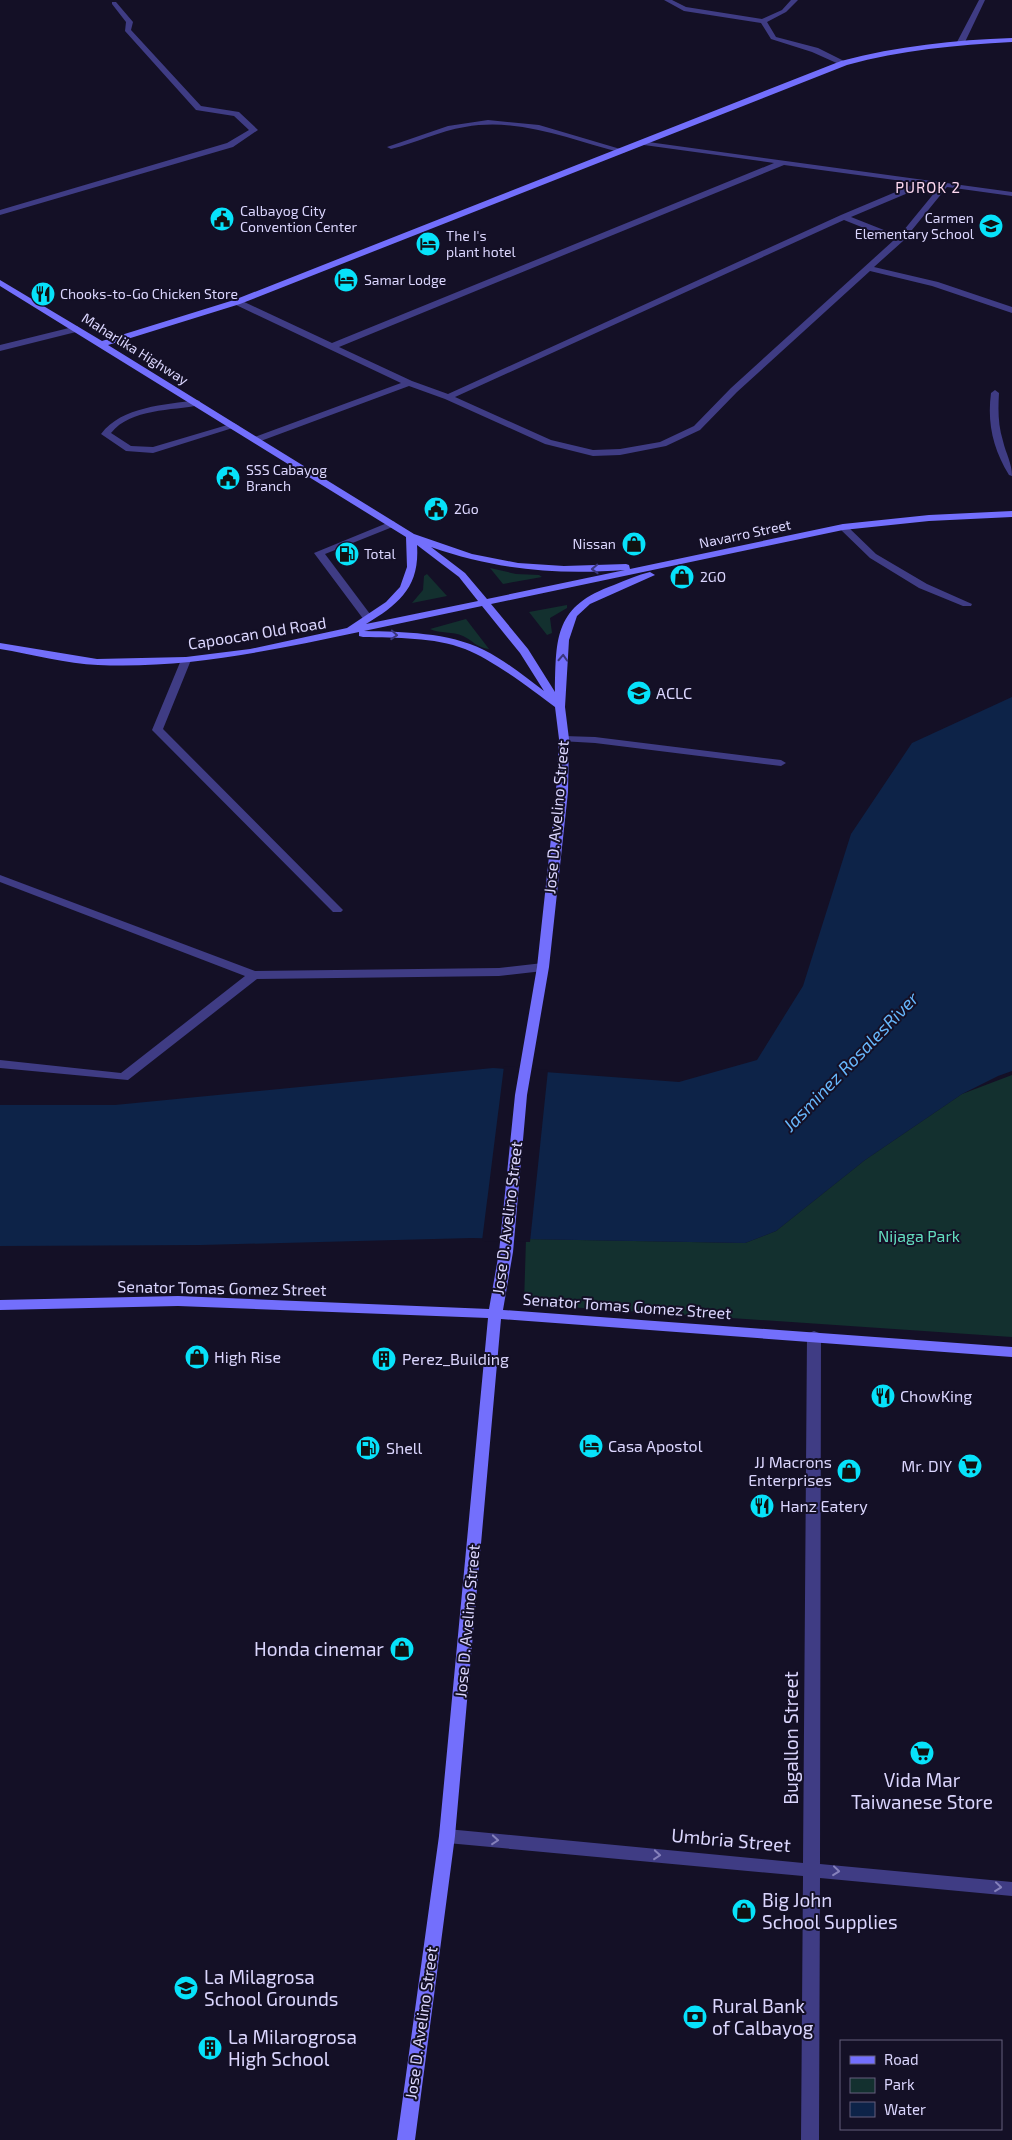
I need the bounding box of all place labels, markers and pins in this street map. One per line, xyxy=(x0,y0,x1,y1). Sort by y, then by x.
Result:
place label: Calbayog City Convention Center xyxy=(240,202,358,235)
public building icon: Calbayog City Convention Center xyxy=(209,206,235,232)
place label: Carmen Elementary School xyxy=(855,209,975,242)
school or university icon: Carmen Elementary School xyxy=(978,213,1004,239)
place label: The I's plant hotel xyxy=(446,227,516,260)
hotel icon: The I's plant hotel xyxy=(415,231,441,257)
hotel icon: Samar Lodge xyxy=(333,267,359,293)
place label: Samar Lodge xyxy=(364,271,446,288)
restaurant icon: Chooks-to-Go Chicken Store xyxy=(30,281,56,307)
place label: Chooks-to-Go Chicken Store xyxy=(60,285,238,302)
place label: SSS Cabayog Branch xyxy=(246,461,327,494)
public building icon: SSS Cabayog Branch xyxy=(215,465,241,491)
public building icon: 2Go xyxy=(423,496,449,522)
place label: 2Go xyxy=(454,500,479,517)
shop icon: Nissan xyxy=(621,531,647,557)
place label: Nissan xyxy=(573,535,616,552)
fuel station icon: Total xyxy=(334,541,360,567)
place label: Total xyxy=(364,545,397,562)
shop icon: 2GO xyxy=(669,564,695,590)
place label: 2GO xyxy=(700,568,726,585)
school or university icon: ACLC xyxy=(626,680,652,706)
place label: ACLC xyxy=(656,683,692,702)
shop icon: High Rise xyxy=(184,1344,210,1370)
building icon: Perez_Building xyxy=(371,1346,397,1372)
place label: High Rise xyxy=(214,1347,281,1366)
place label: Perez_Building xyxy=(402,1349,509,1368)
restaurant icon: ChowKing xyxy=(870,1383,896,1409)
place label: ChowKing xyxy=(900,1386,972,1405)
hotel icon: Casa Apostol xyxy=(578,1433,604,1459)
fuel station icon: Shell xyxy=(355,1435,381,1461)
place label: Casa Apostol xyxy=(608,1436,703,1455)
place label: Shell xyxy=(386,1438,423,1457)
place label: JJ Macrons Enterprises xyxy=(748,1452,832,1489)
supermarket icon: Mr. DIY xyxy=(957,1453,983,1479)
place label: Mr. DIY xyxy=(901,1456,952,1475)
shop icon: JJ Macrons Enterprises xyxy=(836,1458,862,1484)
restaurant icon: Hanz Eatery xyxy=(749,1493,775,1519)
place label: Hanz Eatery xyxy=(780,1496,868,1515)
shop icon: Honda cinemar xyxy=(389,1636,415,1662)
place label: Honda cinemar xyxy=(254,1637,384,1660)
supermarket icon: Vida Mar Taiwanese Store xyxy=(909,1740,935,1766)
place label: Vida Mar Taiwanese Store xyxy=(851,1768,993,1813)
place label: Big John School Supplies xyxy=(762,1888,898,1933)
shop icon: Big John School Supplies xyxy=(731,1898,757,1924)
place label: La Milagrosa School Grounds xyxy=(204,1965,338,2010)
school or university icon: La Milagrosa School Grounds xyxy=(173,1975,199,2001)
place label: Rural Bank of Calbayog xyxy=(712,1994,814,2039)
bank icon: Rural Bank of Calbayog xyxy=(682,2004,708,2030)
place label: La Milarogrosa High School xyxy=(228,2025,357,2070)
building icon: La Milarogrosa High School xyxy=(197,2035,223,2061)

